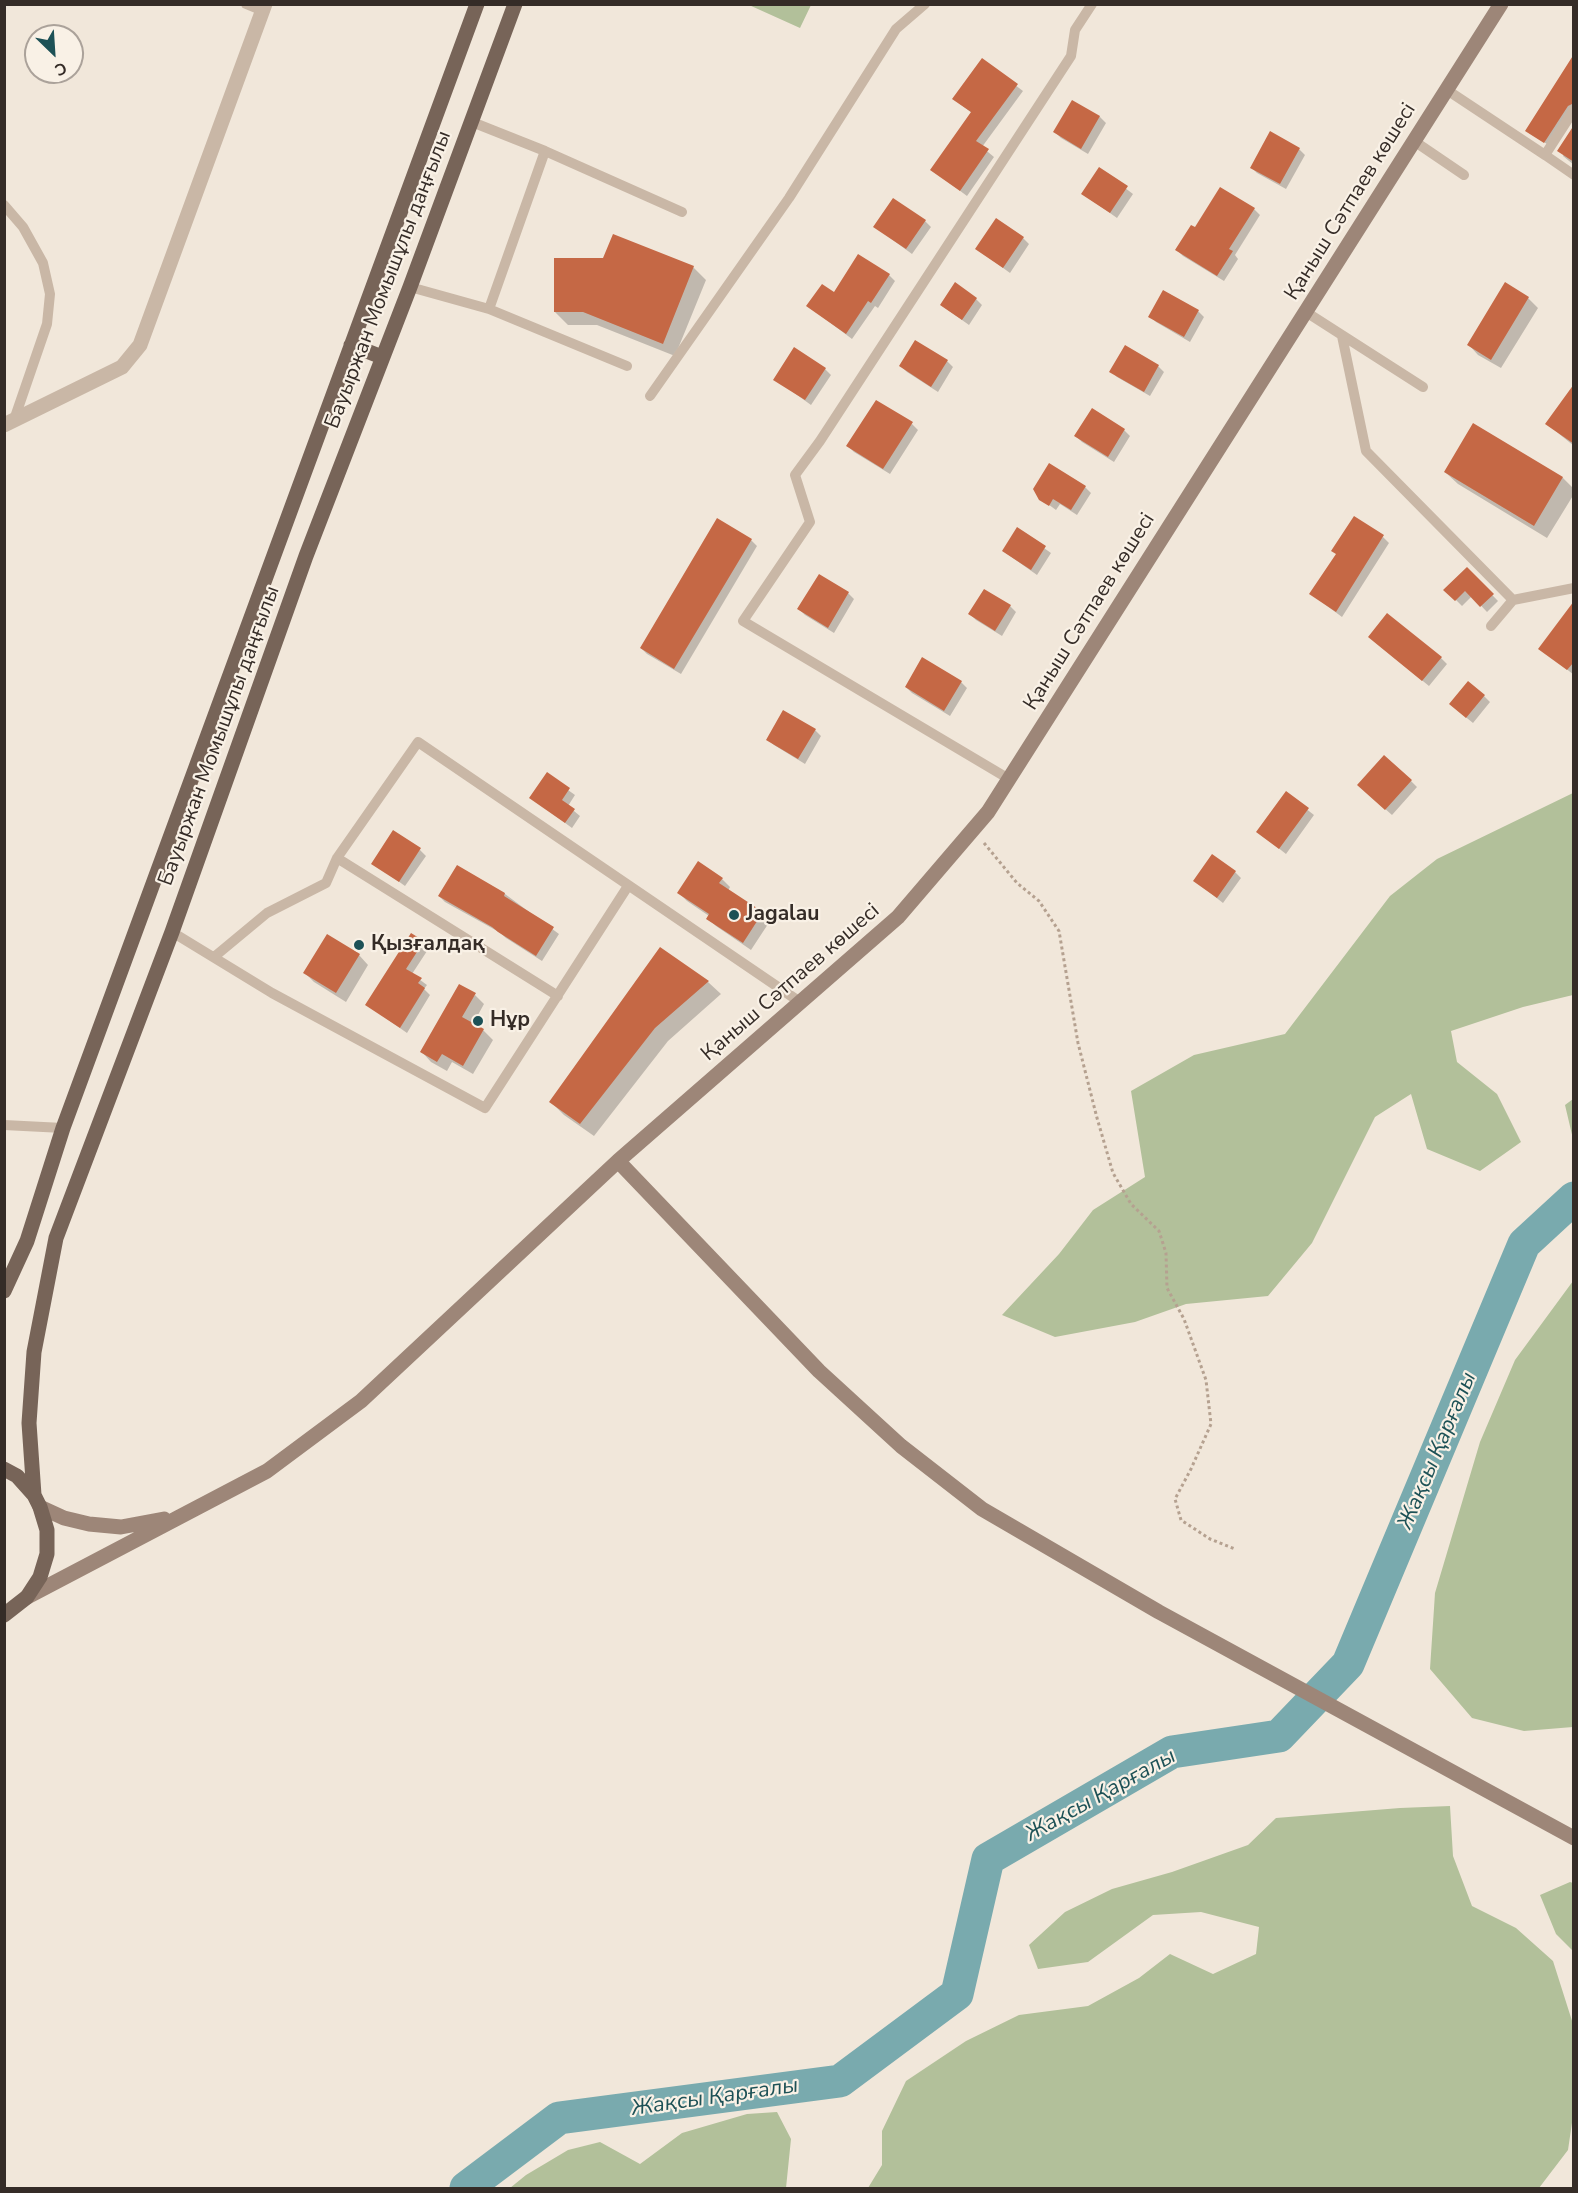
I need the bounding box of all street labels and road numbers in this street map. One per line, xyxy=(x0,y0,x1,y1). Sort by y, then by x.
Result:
street label: Қаныш Сәтпаев көшесі xyxy=(1280,99,1422,305)
street label: Бауыржан Момышұлы даңғылы xyxy=(320,128,458,432)
street label: Қаныш Сәтпаев көшесі xyxy=(1019,509,1161,715)
street label: Бауыржан Момышұлы даңғылы xyxy=(154,583,286,889)
street label: Қаныш Сәтпаев көшесі xyxy=(697,899,885,1067)

